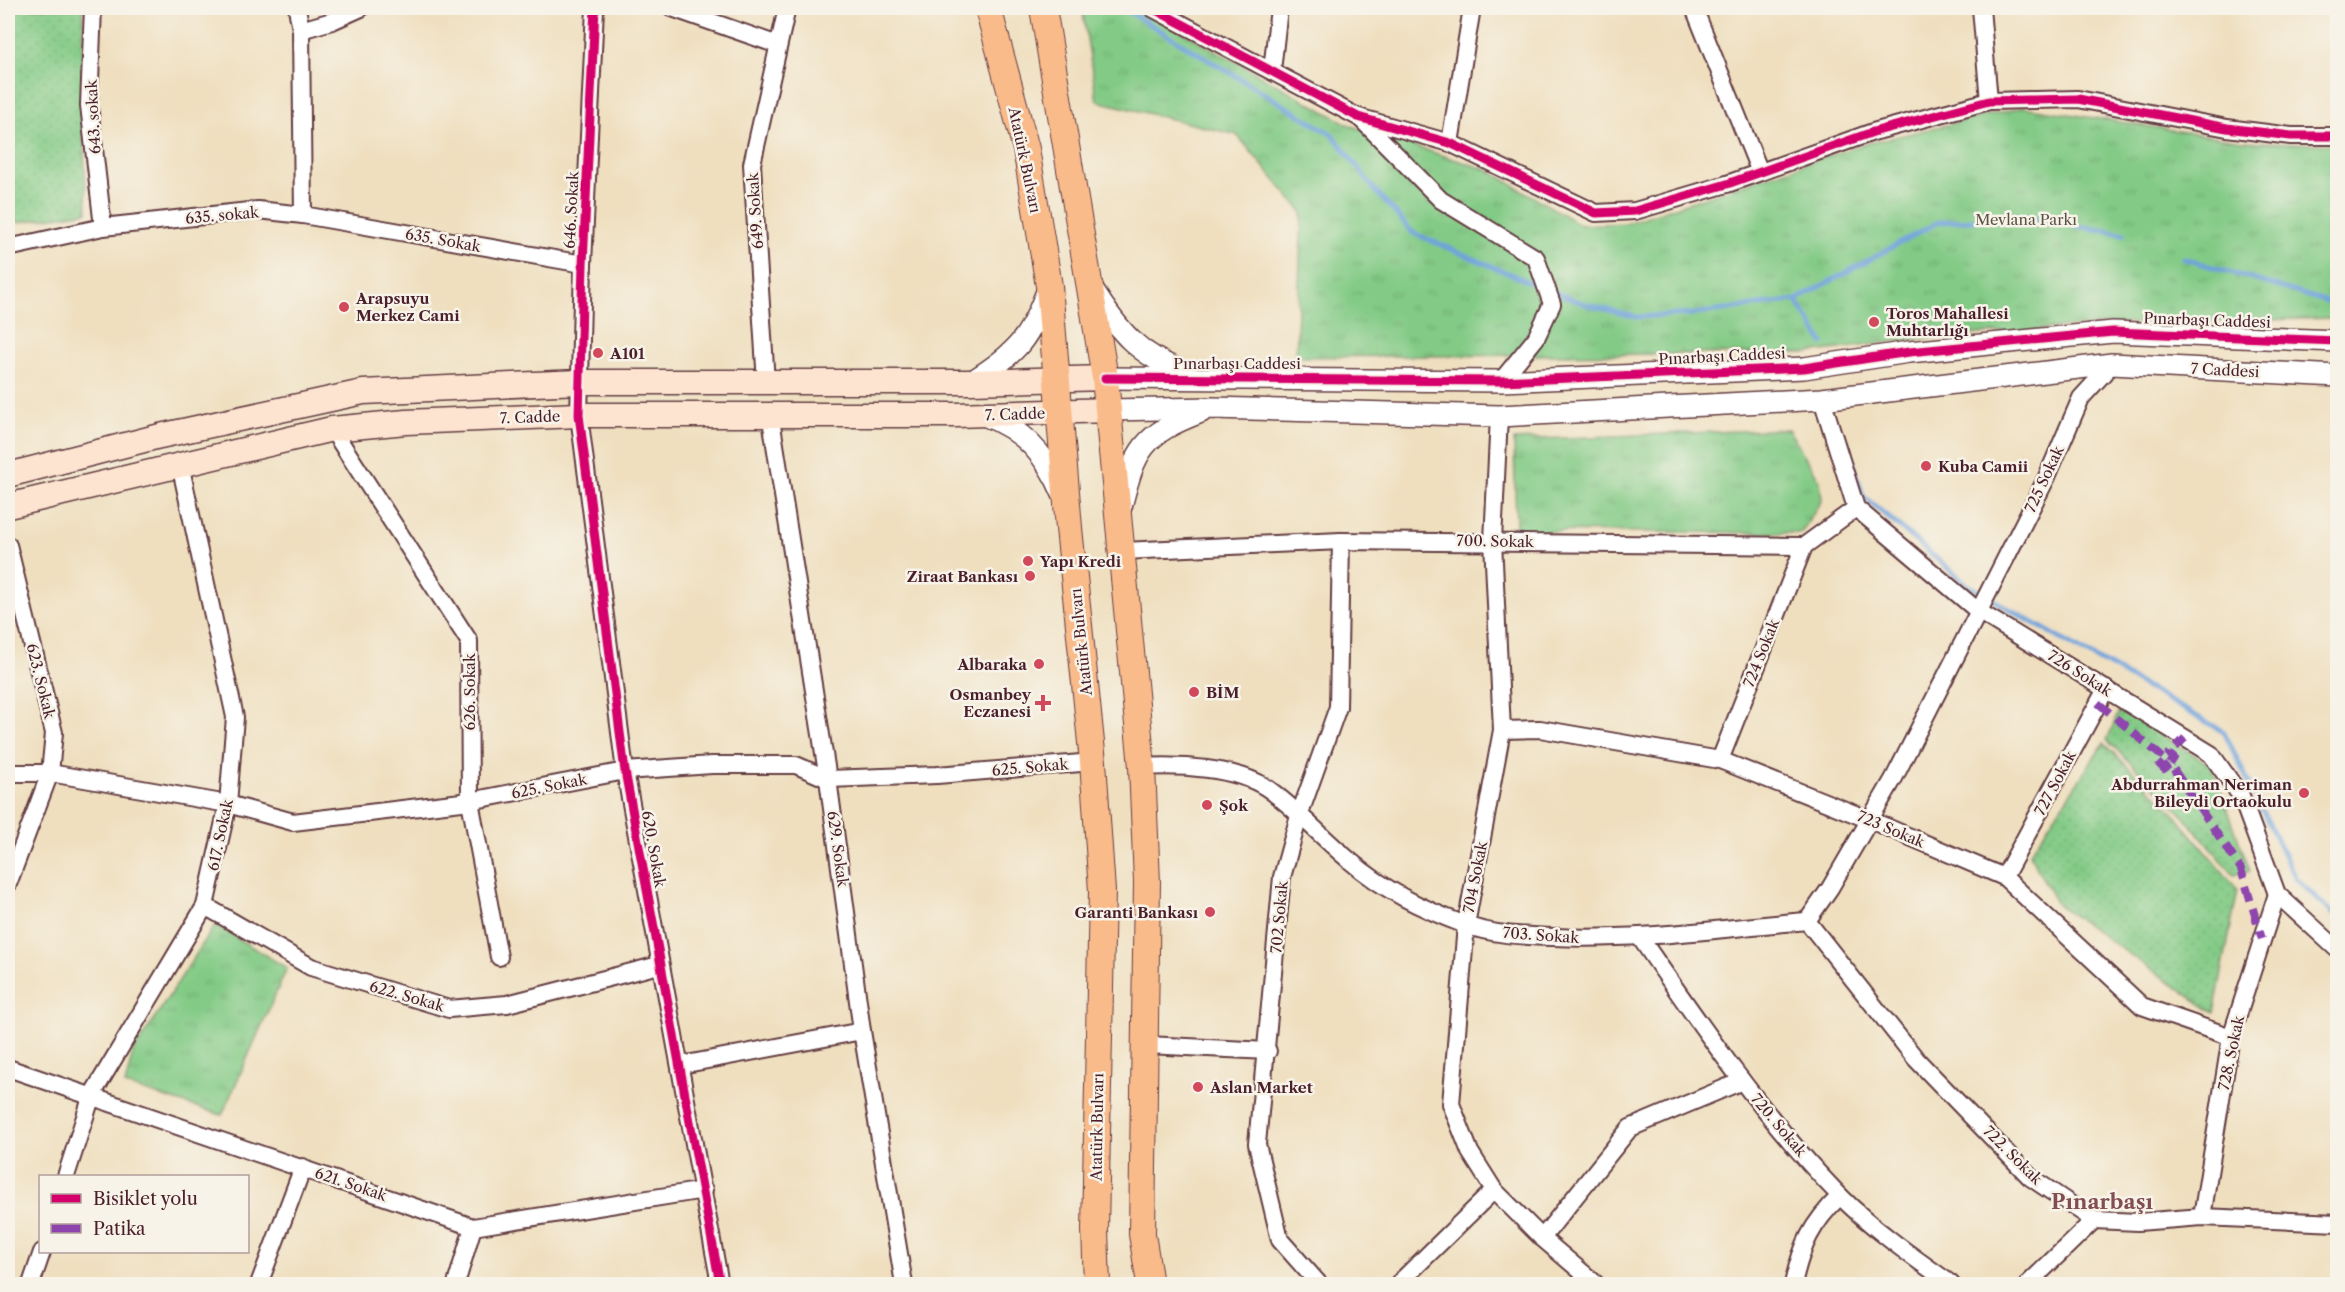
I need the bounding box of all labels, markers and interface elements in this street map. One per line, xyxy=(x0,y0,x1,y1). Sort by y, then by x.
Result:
street label: 643. sokak xyxy=(81,78,104,155)
street label: Atatürk Bulvarı xyxy=(1004,104,1046,215)
street label: 646. Sokak xyxy=(559,170,583,249)
street label: 649. Sokak xyxy=(743,171,767,250)
street label: 635. sokak xyxy=(184,202,261,228)
park label: Mevlana Parkı xyxy=(1975,210,2077,229)
street label: 635. Sokak xyxy=(404,224,483,256)
place label: Arapsuyu Merkez Cami xyxy=(355,289,460,325)
marker: Arapsuyu Merkez Cami xyxy=(337,300,351,314)
place label: Toros Mahallesi Muhtarlığı xyxy=(1886,304,2009,340)
street label: Pınarbaşı Caddesi xyxy=(2143,308,2271,332)
marker: Toros Mahallesi Muhtarlığı xyxy=(1867,315,1881,329)
street label: Pınarbaşı Caddesi xyxy=(1658,343,1787,369)
place label: A101 xyxy=(609,344,645,363)
marker: A101 xyxy=(591,346,605,360)
street label: Pınarbaşı Caddesi xyxy=(1173,354,1301,373)
street label: 7 Caddesi xyxy=(2190,359,2260,381)
street label: 7. Cadde xyxy=(984,403,1046,425)
street label: 7. Cadde xyxy=(499,406,561,428)
street label: 725 Sokak xyxy=(2020,441,2068,515)
place label: Kuba Camii xyxy=(1938,457,2029,476)
marker: Kuba Camii xyxy=(1919,459,1933,473)
street label: 700. Sokak xyxy=(1456,531,1535,551)
place label: Yapı Kredi xyxy=(1039,552,1122,571)
marker: Yapı Kredi xyxy=(1021,554,1035,568)
place label: Ziraat Bankası xyxy=(907,567,1019,586)
marker: Ziraat Bankası xyxy=(1023,569,1037,583)
street label: Atatürk Bulvarı xyxy=(1066,587,1096,698)
street label: 724 Sokak xyxy=(1739,615,1784,690)
street label: 623. Sokak xyxy=(23,641,60,722)
street label: 726 Sokak xyxy=(2044,646,2117,701)
street label: 626. Sokak xyxy=(460,652,479,731)
place label: Albaraka xyxy=(956,655,1027,674)
marker: Albaraka xyxy=(1032,657,1046,671)
place label: BİM xyxy=(1206,683,1239,702)
place label: Osmanbey Eczanesi xyxy=(950,685,1032,721)
marker: BİM xyxy=(1187,685,1201,699)
marker: Osmanbey Eczanesi xyxy=(1036,696,1050,710)
street label: 727 Sokak xyxy=(2030,746,2081,819)
street label: 625. Sokak xyxy=(991,754,1070,780)
street label: 625. Sokak xyxy=(510,769,590,803)
place label: Abdurrahman Neriman Bileydi Ortaokulu xyxy=(2110,775,2293,811)
marker: Abdurrahman Neriman Bileydi Ortaokulu xyxy=(2297,786,2311,800)
street label: 617. Sokak xyxy=(203,796,237,873)
place label: Şok xyxy=(1219,796,1249,815)
marker: Şok xyxy=(1200,798,1214,812)
street label: 723 Sokak xyxy=(1854,806,1929,852)
street label: 620. Sokak xyxy=(638,809,670,890)
street label: 629. Sokak xyxy=(823,810,853,890)
street label: 704 Sokak xyxy=(1459,838,1492,914)
street label: 702 Sokak xyxy=(1266,879,1292,954)
place label: Garanti Bankası xyxy=(1075,903,1199,922)
marker: Garanti Bankası xyxy=(1203,905,1217,919)
street label: 703. Sokak xyxy=(1502,923,1581,947)
street label: 622. Sokak xyxy=(367,976,448,1016)
street label: 728. Sokak xyxy=(2214,1013,2248,1092)
street label: Atatürk Bulvarı xyxy=(1087,1073,1107,1182)
place label: Aslan Market xyxy=(1209,1078,1313,1097)
marker: Aslan Market xyxy=(1191,1080,1205,1094)
street label: 720. Sokak xyxy=(1747,1090,1812,1161)
street label: 722. Sokak xyxy=(1980,1122,2047,1189)
street label: 621. Sokak xyxy=(313,1163,391,1206)
legend xyxy=(39,1175,249,1253)
text: Bisiklet yolu xyxy=(93,1188,198,1210)
district label: Pınarbaşı xyxy=(2051,1189,2153,1214)
text: Patika xyxy=(93,1218,146,1240)

